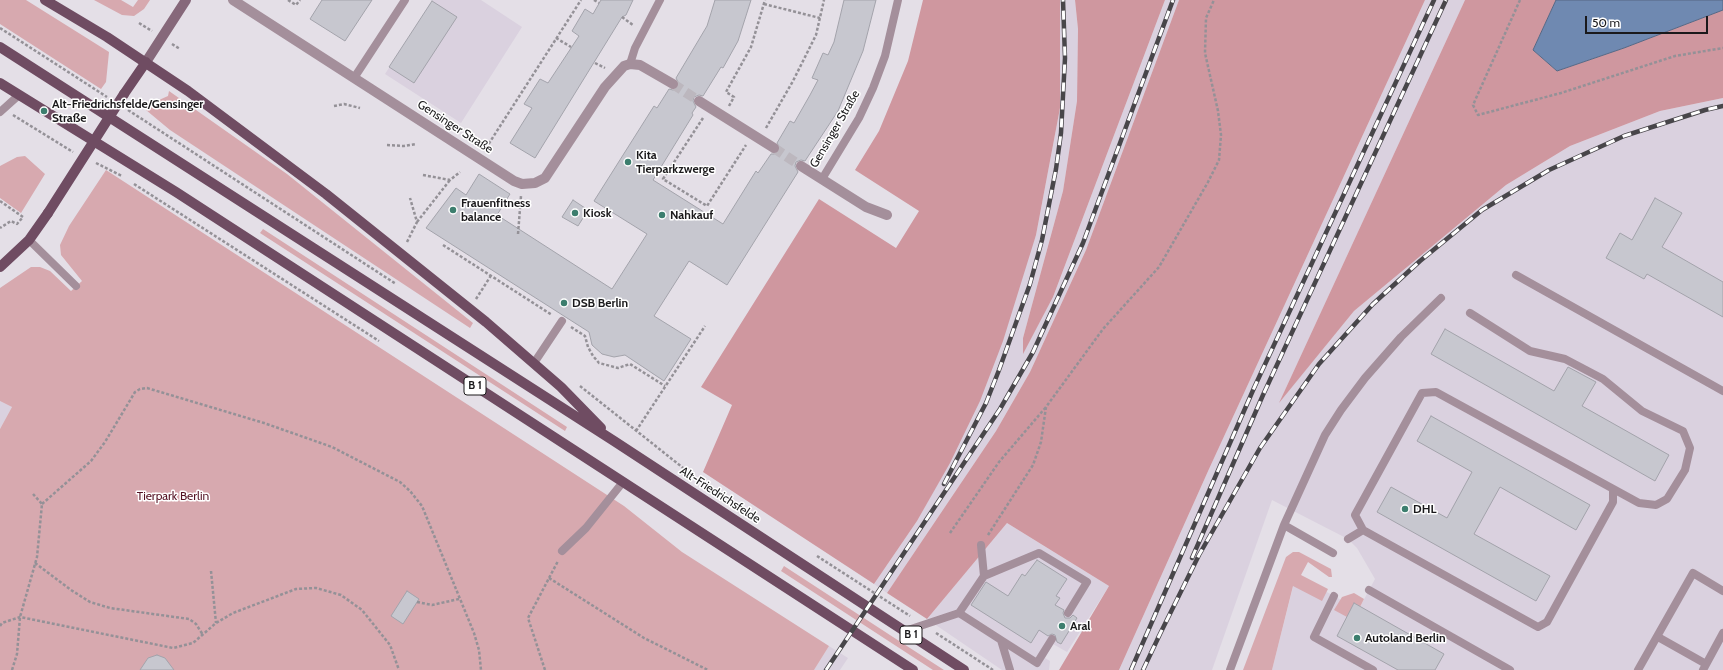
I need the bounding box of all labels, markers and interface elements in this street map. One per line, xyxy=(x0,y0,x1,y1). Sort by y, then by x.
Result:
scale bar xyxy=(1587,8,1710,34)
text: 50 m xyxy=(1592,15,1620,30)
street label: Gensinger Straße xyxy=(807,88,863,170)
place label: Alt-Friedrichsfelde/Gensinger Straße xyxy=(52,97,203,125)
street label: Gensinger Straße xyxy=(415,97,495,157)
marker: Alt-Friedrichsfelde/Gensinger Straße xyxy=(39,106,49,116)
place label: Kita Tierparkzwerge xyxy=(636,148,715,176)
marker: Kita Tierparkzwerge xyxy=(623,157,633,167)
place label: Frauenfitness balance xyxy=(461,196,530,224)
marker: Frauenfitness balance xyxy=(448,205,458,215)
place label: Kiosk xyxy=(583,206,611,220)
marker: Kiosk xyxy=(570,208,580,218)
place label: Nahkauf xyxy=(670,208,713,222)
marker: Nahkauf xyxy=(657,210,667,220)
place label: DSB Berlin xyxy=(572,296,628,310)
marker: DSB Berlin xyxy=(559,298,569,308)
road number: B 1 xyxy=(464,377,486,395)
street label: Alt-Friedrichsfelde xyxy=(677,464,763,526)
park label: Tierpark Berlin xyxy=(137,489,209,503)
place label: DHL xyxy=(1413,502,1436,516)
marker: DHL xyxy=(1400,504,1410,514)
place label: Aral xyxy=(1070,619,1091,633)
marker: Aral xyxy=(1057,621,1067,631)
road number: B 1 xyxy=(900,626,922,644)
place label: Autoland Berlin xyxy=(1365,631,1446,645)
marker: Autoland Berlin xyxy=(1352,633,1362,643)

